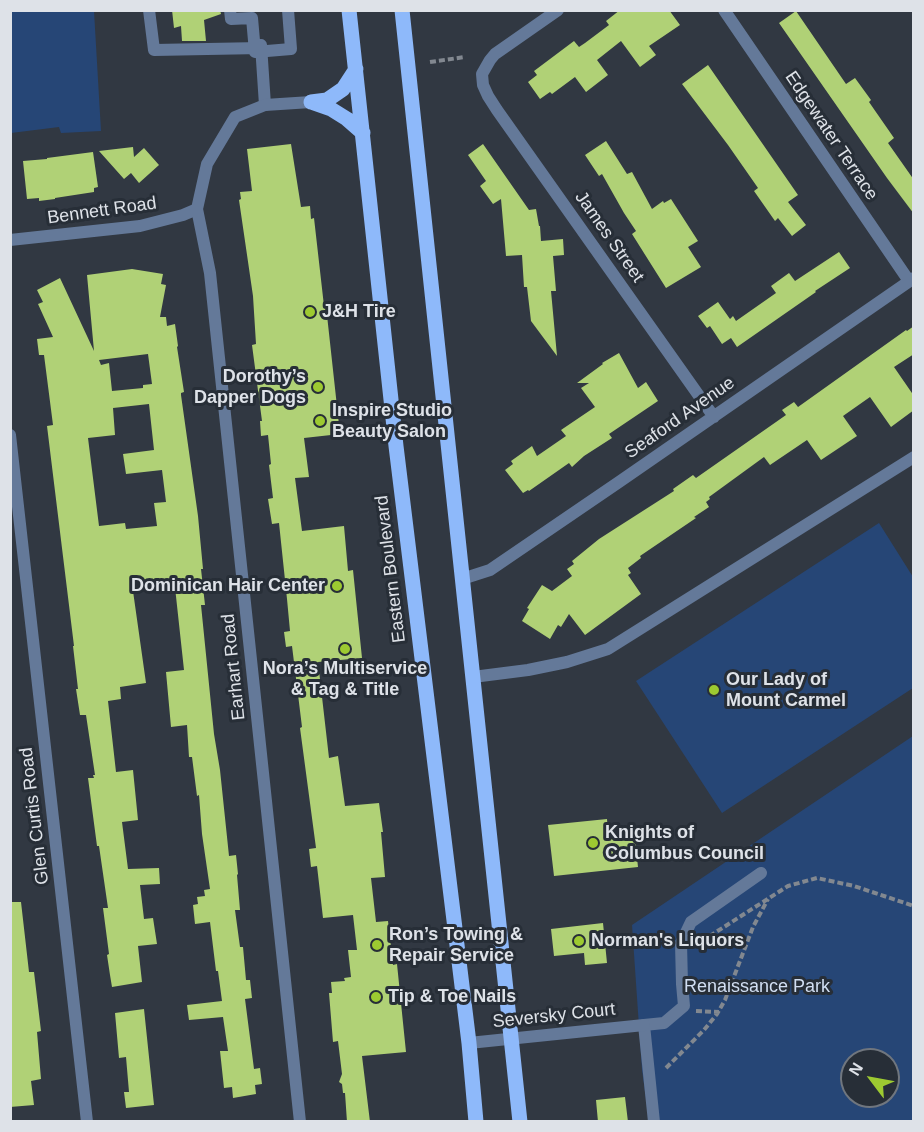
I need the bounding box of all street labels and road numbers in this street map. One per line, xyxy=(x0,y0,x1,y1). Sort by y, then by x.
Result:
street label: Edgewater Terrace xyxy=(780,67,882,205)
street label: James Street xyxy=(570,187,648,287)
street label: Bennett Road xyxy=(46,193,158,229)
street label: Seaford Avenue xyxy=(621,372,739,464)
street label: Eastern Boulevard xyxy=(371,494,411,644)
street label: Earhart Road xyxy=(218,613,250,721)
street label: Glen Curtis Road xyxy=(16,746,54,886)
street label: Seversky Court xyxy=(492,999,616,1033)

